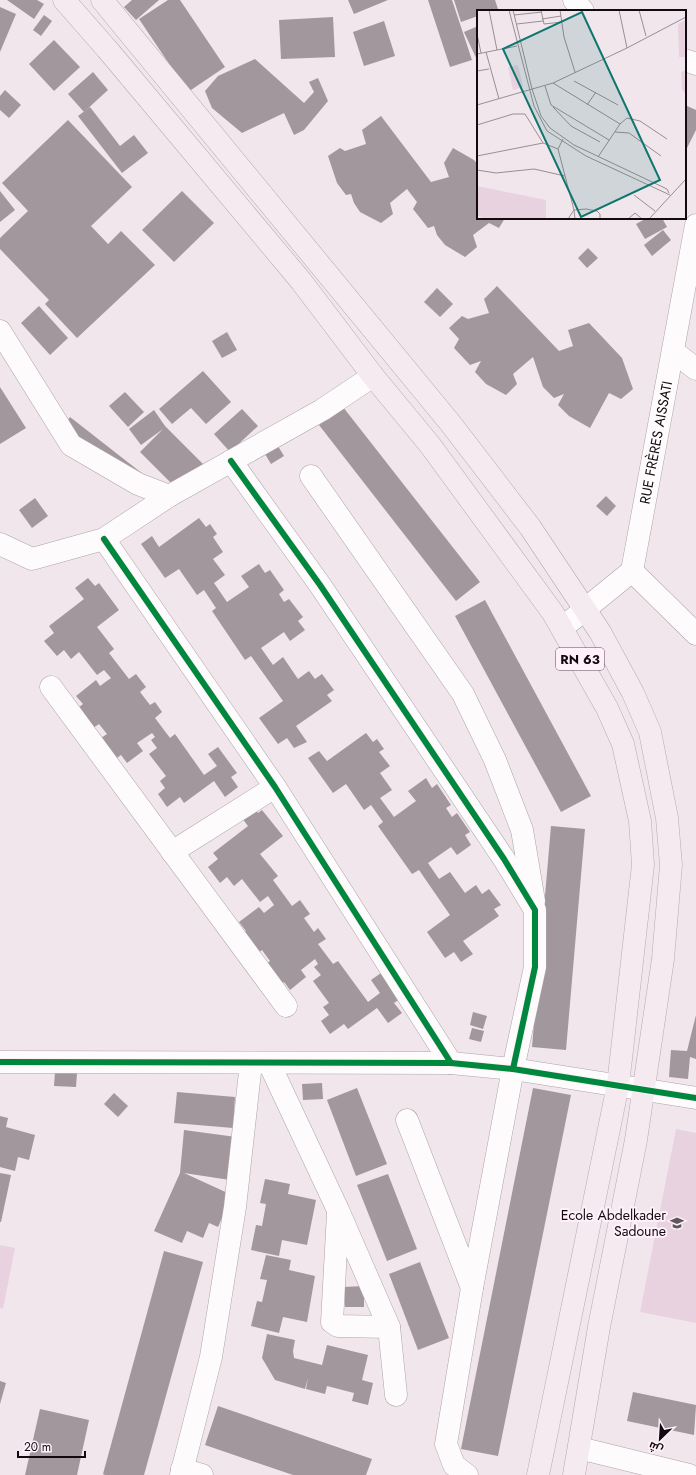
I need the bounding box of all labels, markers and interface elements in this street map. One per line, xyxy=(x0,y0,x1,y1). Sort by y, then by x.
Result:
inset map xyxy=(477,10,686,219)
street label: RUE FRÈRES AISSATI xyxy=(635,379,677,506)
road number: RN 63 xyxy=(556,648,604,670)
place label: Ecole Abdelkader Sadoune xyxy=(561,1205,666,1241)
school or university icon: Ecole Abdelkader Sadoune xyxy=(669,1215,685,1231)
north arrow xyxy=(640,1419,680,1459)
scale bar xyxy=(18,1433,85,1459)
text: 20 m xyxy=(24,1438,51,1456)
text: ش xyxy=(646,1438,666,1458)

